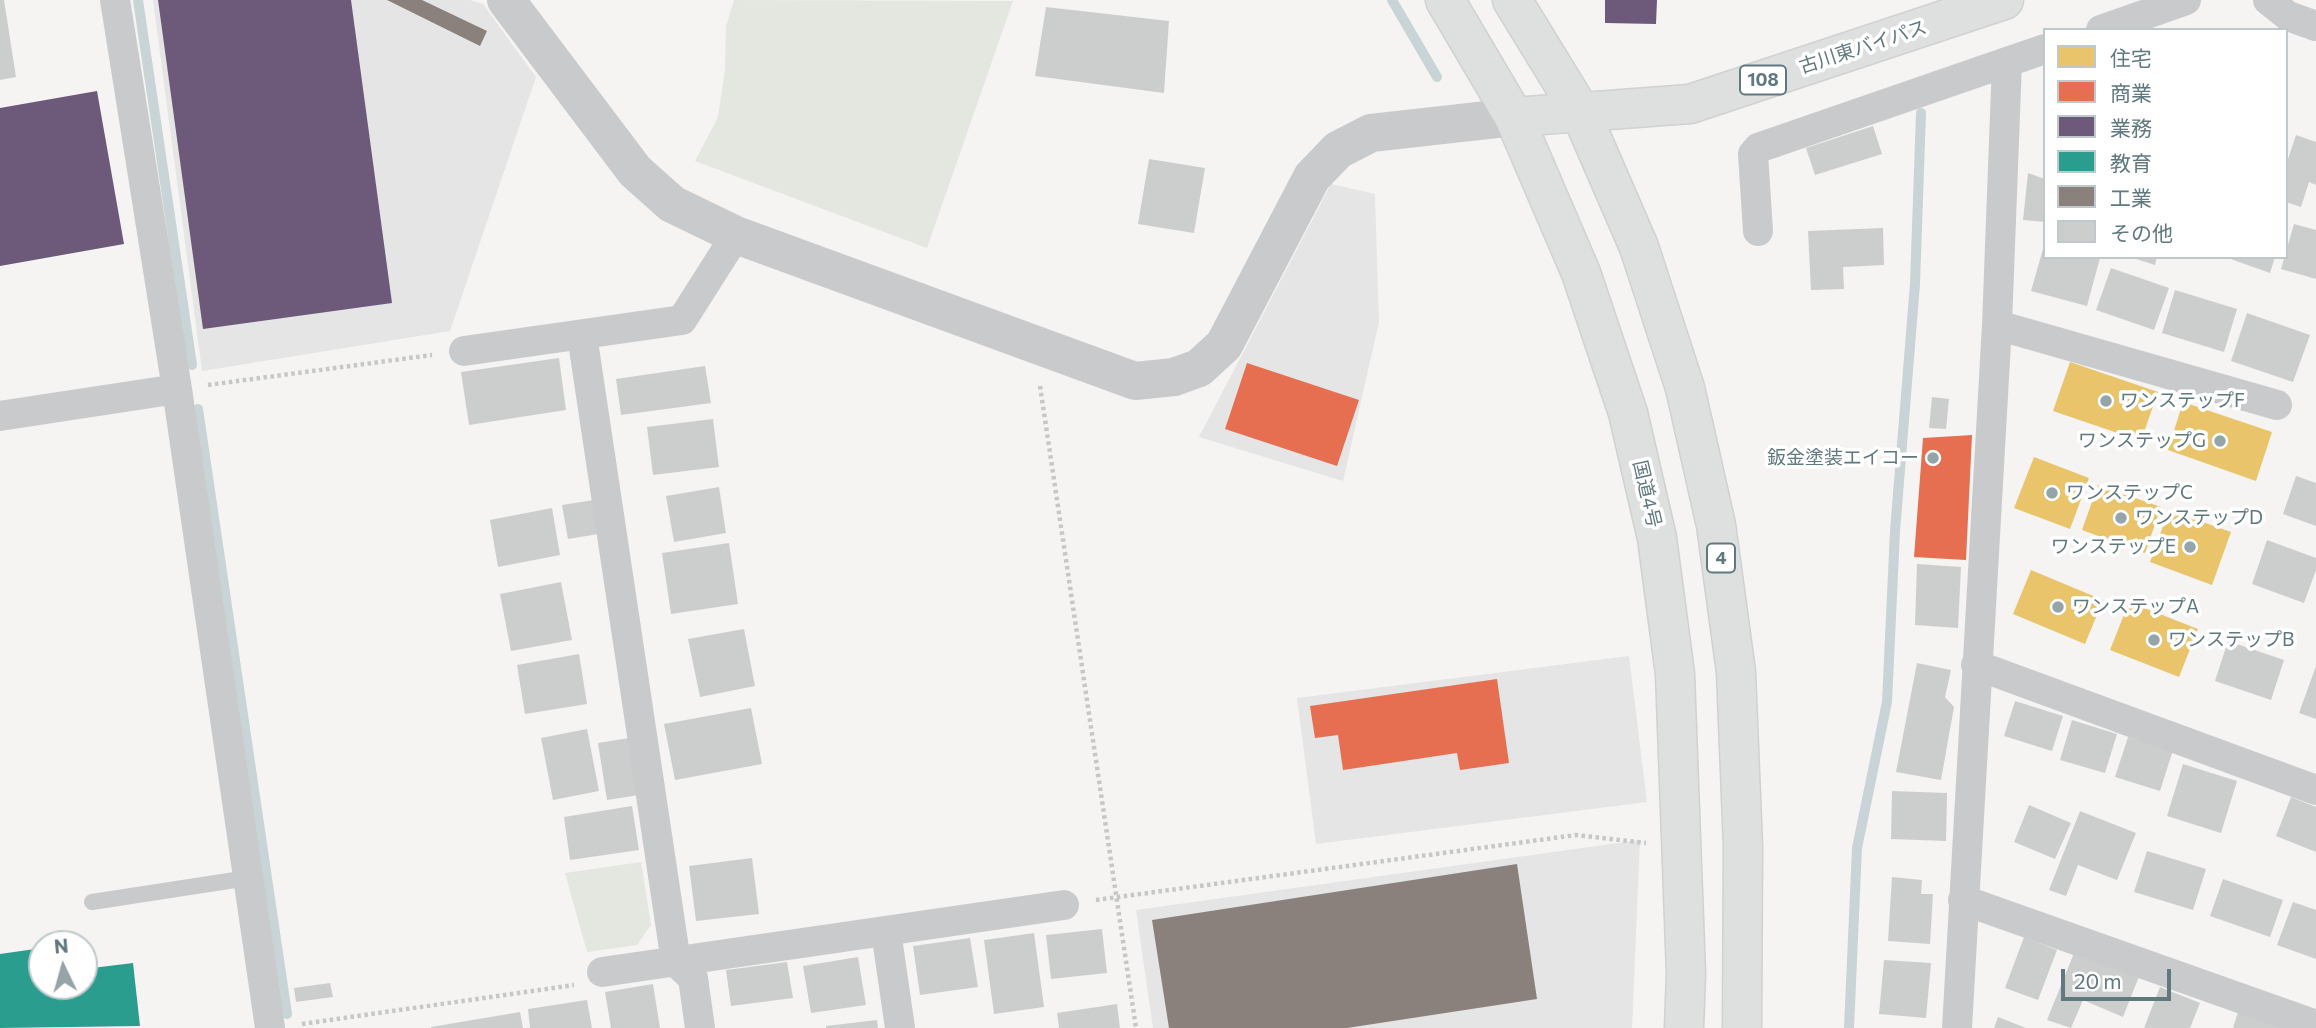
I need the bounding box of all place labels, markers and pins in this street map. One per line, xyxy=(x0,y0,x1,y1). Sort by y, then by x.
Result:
place label: ワンステップF xyxy=(2120,390,2245,412)
marker: ワンステップF xyxy=(2098,393,2114,409)
place label: ワンステップG xyxy=(2078,430,2206,452)
marker: ワンステップG xyxy=(2212,433,2228,449)
place label: 鈑金塗装エイコー xyxy=(1767,447,1919,469)
marker: 鈑金塗装エイコー xyxy=(1925,450,1941,466)
place label: ワンステップC xyxy=(2066,482,2193,504)
marker: ワンステップC xyxy=(2044,485,2060,501)
place label: ワンステップD xyxy=(2135,507,2263,529)
marker: ワンステップD xyxy=(2113,510,2129,526)
place label: ワンステップE xyxy=(2051,536,2176,558)
marker: ワンステップE xyxy=(2182,539,2198,555)
place label: ワンステップA xyxy=(2072,596,2199,618)
marker: ワンステップA xyxy=(2050,599,2066,615)
place label: ワンステップB xyxy=(2168,629,2294,651)
marker: ワンステップB xyxy=(2146,632,2162,648)

